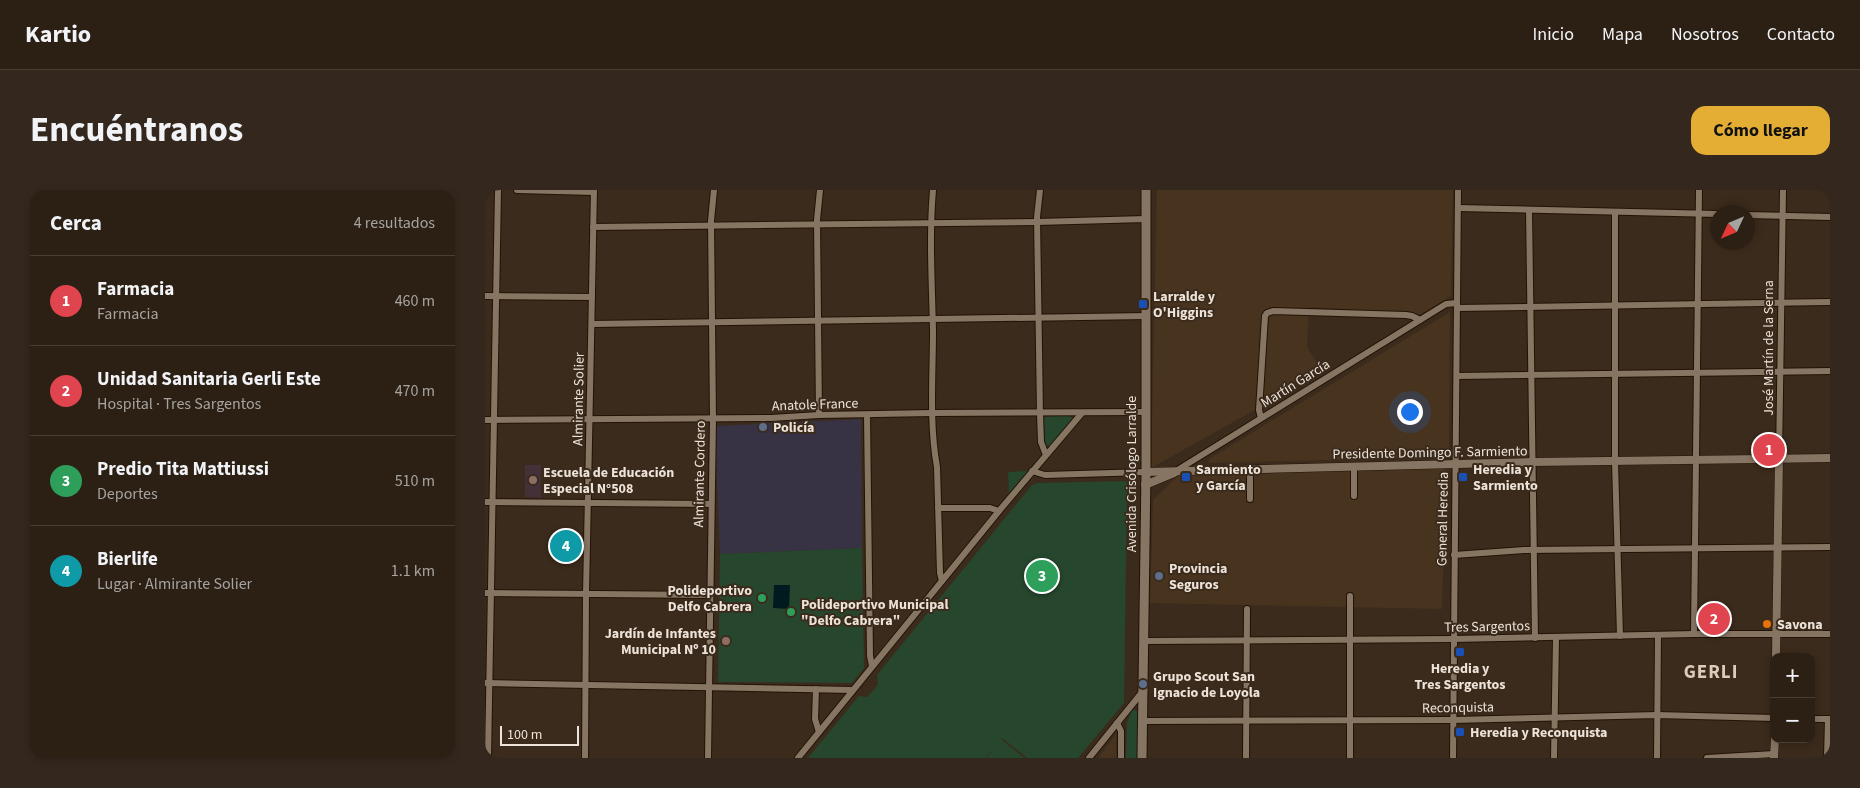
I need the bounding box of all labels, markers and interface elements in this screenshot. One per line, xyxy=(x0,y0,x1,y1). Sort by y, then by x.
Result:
text: Kartio xyxy=(25,17,91,52)
text: Inicio xyxy=(1533,22,1574,47)
text: Mapa xyxy=(1602,22,1643,47)
text: Nosotros xyxy=(1671,22,1739,47)
text: Contacto xyxy=(1767,22,1835,47)
text: Encuéntranos xyxy=(30,105,243,155)
button: Cómo llegar xyxy=(1691,106,1830,155)
north arrow xyxy=(1710,205,1755,250)
text: Cerca xyxy=(50,208,102,238)
text: 4 resultados xyxy=(354,212,435,234)
text: Farmacia xyxy=(97,276,174,303)
street label: José Martín de la Serna xyxy=(1759,280,1779,416)
place label: Larralde y O'Higgins xyxy=(1153,287,1216,323)
text: 1 xyxy=(62,290,70,312)
text: 460 m xyxy=(395,290,435,312)
marker: Larralde y O'Higgins xyxy=(1137,298,1149,310)
text: Farmacia xyxy=(97,303,159,325)
street label: Almirante Solier xyxy=(568,352,590,446)
street label: Martín García xyxy=(1257,355,1334,413)
text: Unidad Sanitaria Gerli Este xyxy=(97,366,321,393)
text: 2 xyxy=(62,380,70,402)
text: 470 m xyxy=(395,380,435,402)
text: Hospital · Tres Sargentos xyxy=(97,393,261,415)
street label: Anatole France xyxy=(771,393,859,417)
street label: Avenida Crisólogo Larralde xyxy=(1122,396,1142,552)
your location xyxy=(1397,399,1423,425)
place label: Policía xyxy=(773,418,814,438)
street label: Almirante Cordero xyxy=(689,420,711,528)
marker: Policía xyxy=(757,421,769,433)
pin: 1 xyxy=(1753,431,1785,469)
street label: Presidente Domingo F. Sarmiento xyxy=(1332,441,1528,465)
text: Predio Tita Mattiussi xyxy=(97,456,269,483)
place label: Sarmiento y García xyxy=(1196,460,1261,496)
place label: Heredia y Sarmiento xyxy=(1473,460,1538,496)
place label: Escuela de Educación Especial N°508 xyxy=(543,463,674,499)
text: 3 xyxy=(62,470,70,492)
text: 510 m xyxy=(395,470,435,492)
marker: Sarmiento y García xyxy=(1180,471,1192,483)
marker: Heredia y Sarmiento xyxy=(1457,471,1469,483)
street label: General Heredia xyxy=(1432,472,1454,566)
marker: Escuela de Educación Especial N°508 xyxy=(527,474,539,486)
text: Deportes xyxy=(97,483,158,505)
pin: 4 xyxy=(550,527,582,565)
text: Bierlife xyxy=(97,546,158,573)
pin: 3 xyxy=(1026,557,1058,595)
place label: Provincia Seguros xyxy=(1169,559,1227,595)
text: 4 xyxy=(62,560,70,582)
text: 1.1 km xyxy=(391,560,435,582)
marker: Provincia Seguros xyxy=(1153,570,1165,582)
text: Lugar · Almirante Solier xyxy=(97,573,252,595)
place label: Polideportivo Delfo Cabrera xyxy=(667,581,752,617)
marker: Polideportivo Delfo Cabrera xyxy=(756,592,768,604)
place label: Polideportivo Municipal "Delfo Cabrera" xyxy=(801,595,949,631)
pin: 2 xyxy=(1698,600,1730,638)
marker: Polideportivo Municipal "Delfo Cabrera" xyxy=(785,606,797,618)
place label: Savona xyxy=(1777,615,1823,635)
street label: Tres Sargentos xyxy=(1444,616,1530,638)
marker: Savona xyxy=(1761,618,1773,630)
place label: Jardín de Infantes Municipal Nº 10 xyxy=(605,624,716,660)
marker: Jardín de Infantes Municipal Nº 10 xyxy=(720,635,732,647)
marker: Heredia y Tres Sargentos xyxy=(1454,646,1466,658)
map controls xyxy=(1770,653,1815,743)
button: + xyxy=(1770,653,1815,698)
place label: Heredia y Tres Sargentos xyxy=(1415,659,1505,695)
district label: GERLI xyxy=(1684,659,1738,686)
place label: Grupo Scout San Ignacio de Loyola xyxy=(1153,667,1260,703)
marker: Grupo Scout San Ignacio de Loyola xyxy=(1137,678,1149,690)
street label: Reconquista xyxy=(1422,697,1494,719)
button: − xyxy=(1770,698,1815,743)
scale bar xyxy=(500,723,579,746)
place label: Heredia y Reconquista xyxy=(1470,723,1607,743)
text: 100 m xyxy=(507,725,542,745)
marker: Heredia y Reconquista xyxy=(1454,726,1466,738)

